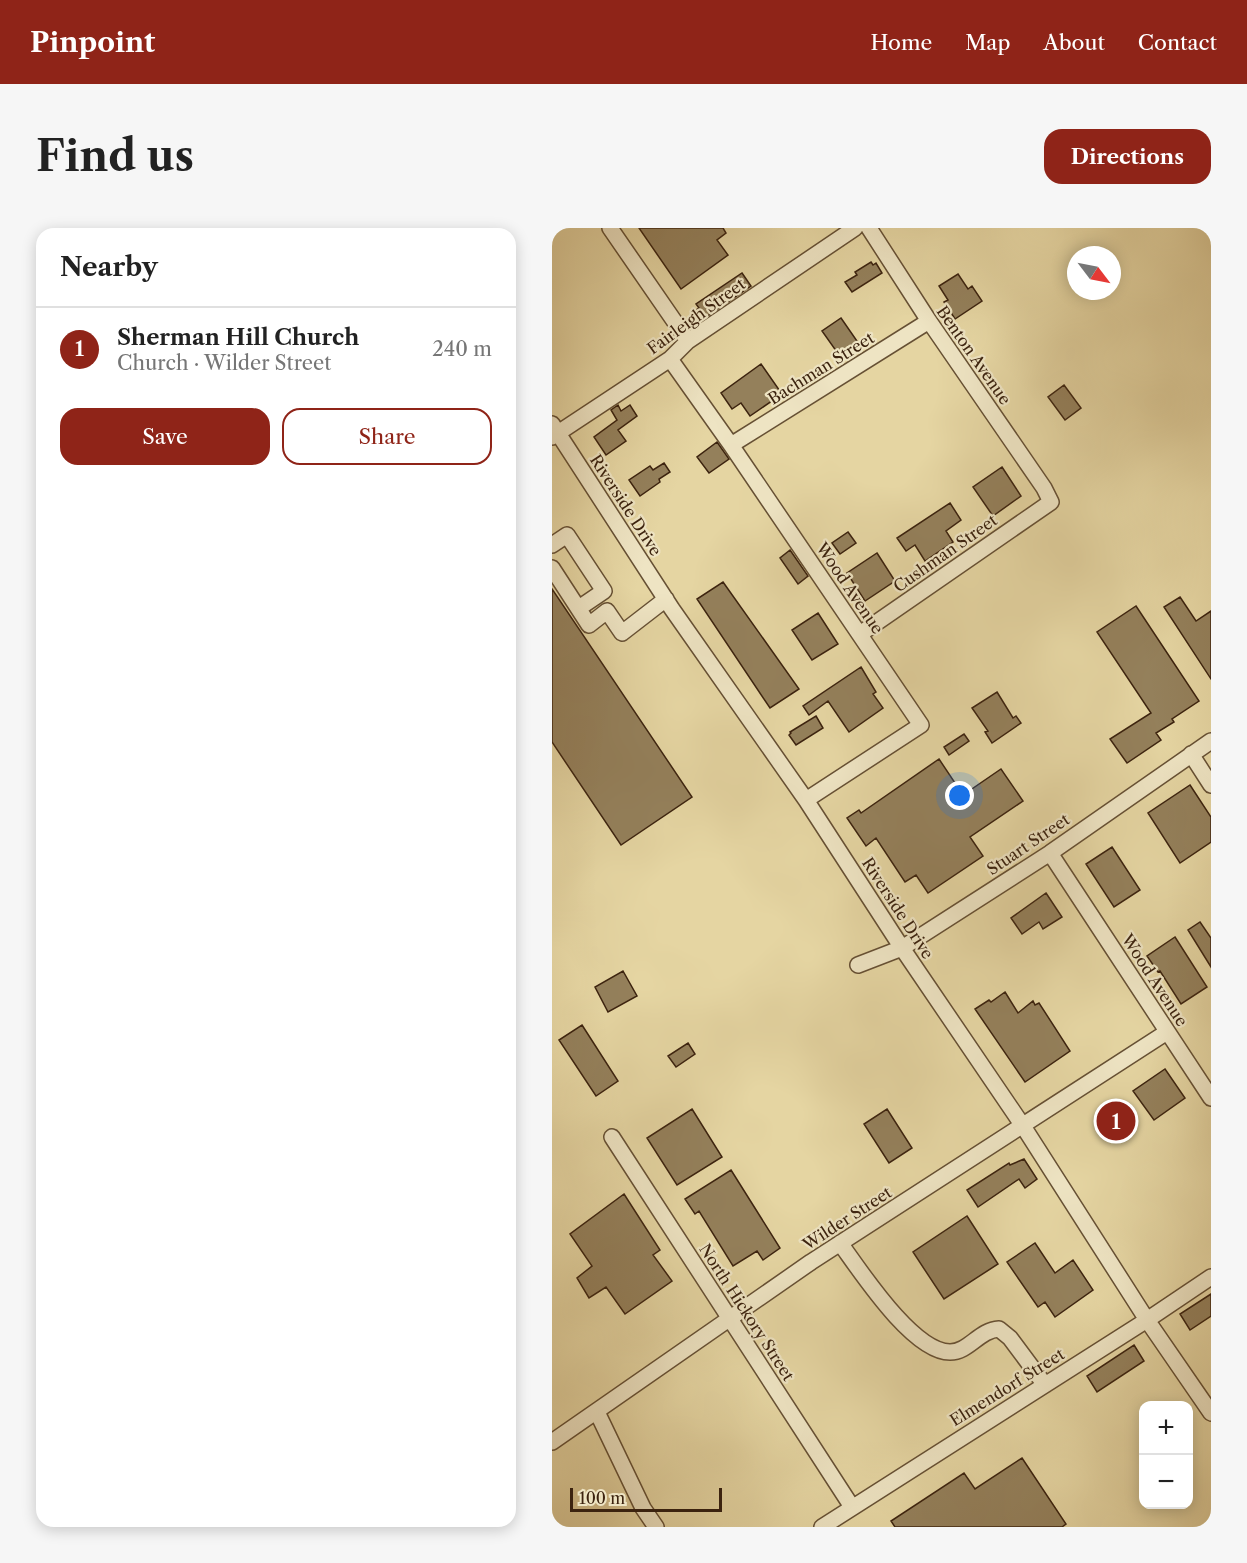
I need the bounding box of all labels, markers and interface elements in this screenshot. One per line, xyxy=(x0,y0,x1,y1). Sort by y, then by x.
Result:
text: Pinpoint xyxy=(30,25,155,59)
text: Home xyxy=(871,30,932,55)
text: Map xyxy=(965,30,1010,55)
text: About xyxy=(1043,30,1105,55)
text: Contact xyxy=(1138,30,1217,55)
button: Directions xyxy=(1044,129,1211,184)
text: Find us xyxy=(36,130,194,182)
north arrow xyxy=(1067,246,1121,300)
text: Nearby xyxy=(60,251,158,283)
street label: Fairleigh Street xyxy=(643,273,749,358)
street label: Benton Avenue xyxy=(933,302,1016,408)
text: Sherman Hill Church xyxy=(117,324,359,351)
street label: Bachman Street xyxy=(764,327,878,409)
text: 1 xyxy=(75,337,84,361)
text: 240 m xyxy=(432,337,492,361)
text: Church · Wilder Street xyxy=(117,351,331,375)
button: Save xyxy=(60,408,270,465)
button: Share xyxy=(282,408,492,465)
street label: Riverside Drive xyxy=(586,451,666,559)
street label: Cushman Street xyxy=(889,510,1001,596)
street label: Wood Avenue xyxy=(812,538,888,638)
your location xyxy=(945,781,974,810)
street label: Stuart Street xyxy=(983,809,1073,879)
street label: Riverside Drive xyxy=(858,854,938,962)
street label: Wood Avenue xyxy=(1117,929,1192,1030)
pin: 1 xyxy=(1096,1098,1136,1144)
street label: Wilder Street xyxy=(798,1182,895,1255)
street label: North Hickory Street xyxy=(695,1240,799,1385)
street label: Elmendorf Street xyxy=(946,1344,1068,1430)
map controls xyxy=(1139,1401,1193,1509)
button: + xyxy=(1139,1401,1193,1455)
button: − xyxy=(1139,1455,1193,1509)
scale bar xyxy=(570,1485,722,1512)
text: 100 m xyxy=(579,1488,625,1508)

